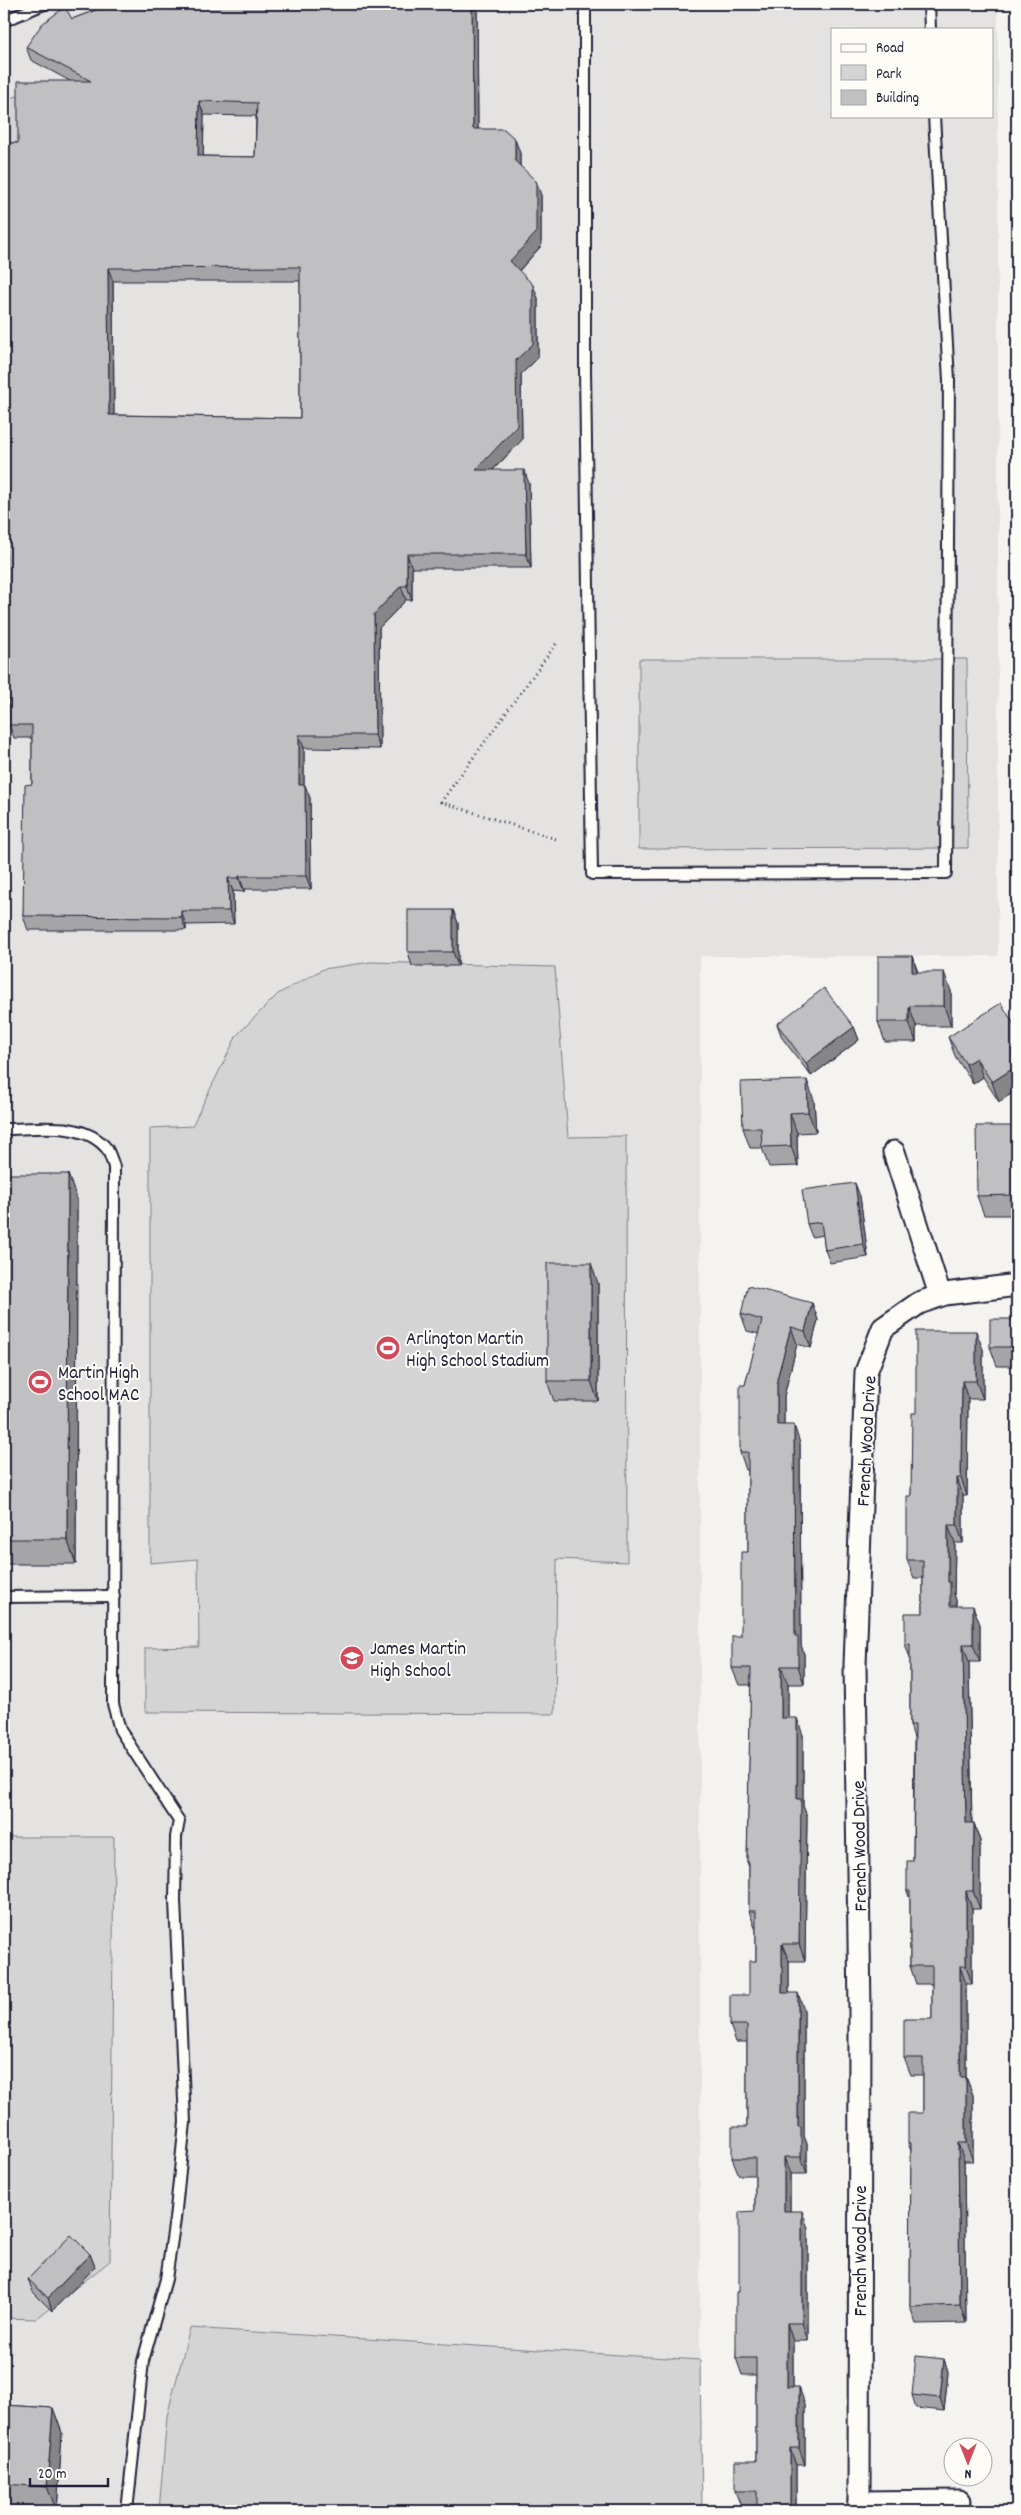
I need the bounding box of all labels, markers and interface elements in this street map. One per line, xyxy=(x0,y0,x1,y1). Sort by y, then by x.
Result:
legend xyxy=(831,28,994,118)
text: Road xyxy=(876,38,904,60)
text: Park xyxy=(876,64,902,86)
text: Building xyxy=(876,88,919,110)
place label: Arlington Martin High School Stadium xyxy=(406,1327,549,1376)
sports icon: Arlington Martin High School Stadium xyxy=(375,1335,401,1361)
place label: Martin High School MAC xyxy=(58,1361,139,1410)
sports icon: Martin High School MAC xyxy=(27,1369,53,1395)
street label: French Wood Drive xyxy=(852,1375,885,1507)
place label: James Martin High School xyxy=(370,1637,466,1686)
school or university icon: James Martin High School xyxy=(339,1645,365,1671)
street label: French Wood Drive xyxy=(847,1780,876,1912)
street label: French Wood Drive xyxy=(849,2185,876,2317)
north arrow xyxy=(944,2438,994,2488)
scale bar xyxy=(30,2455,108,2487)
text: N xyxy=(964,2463,971,2483)
text: 20 m xyxy=(38,2464,66,2486)

